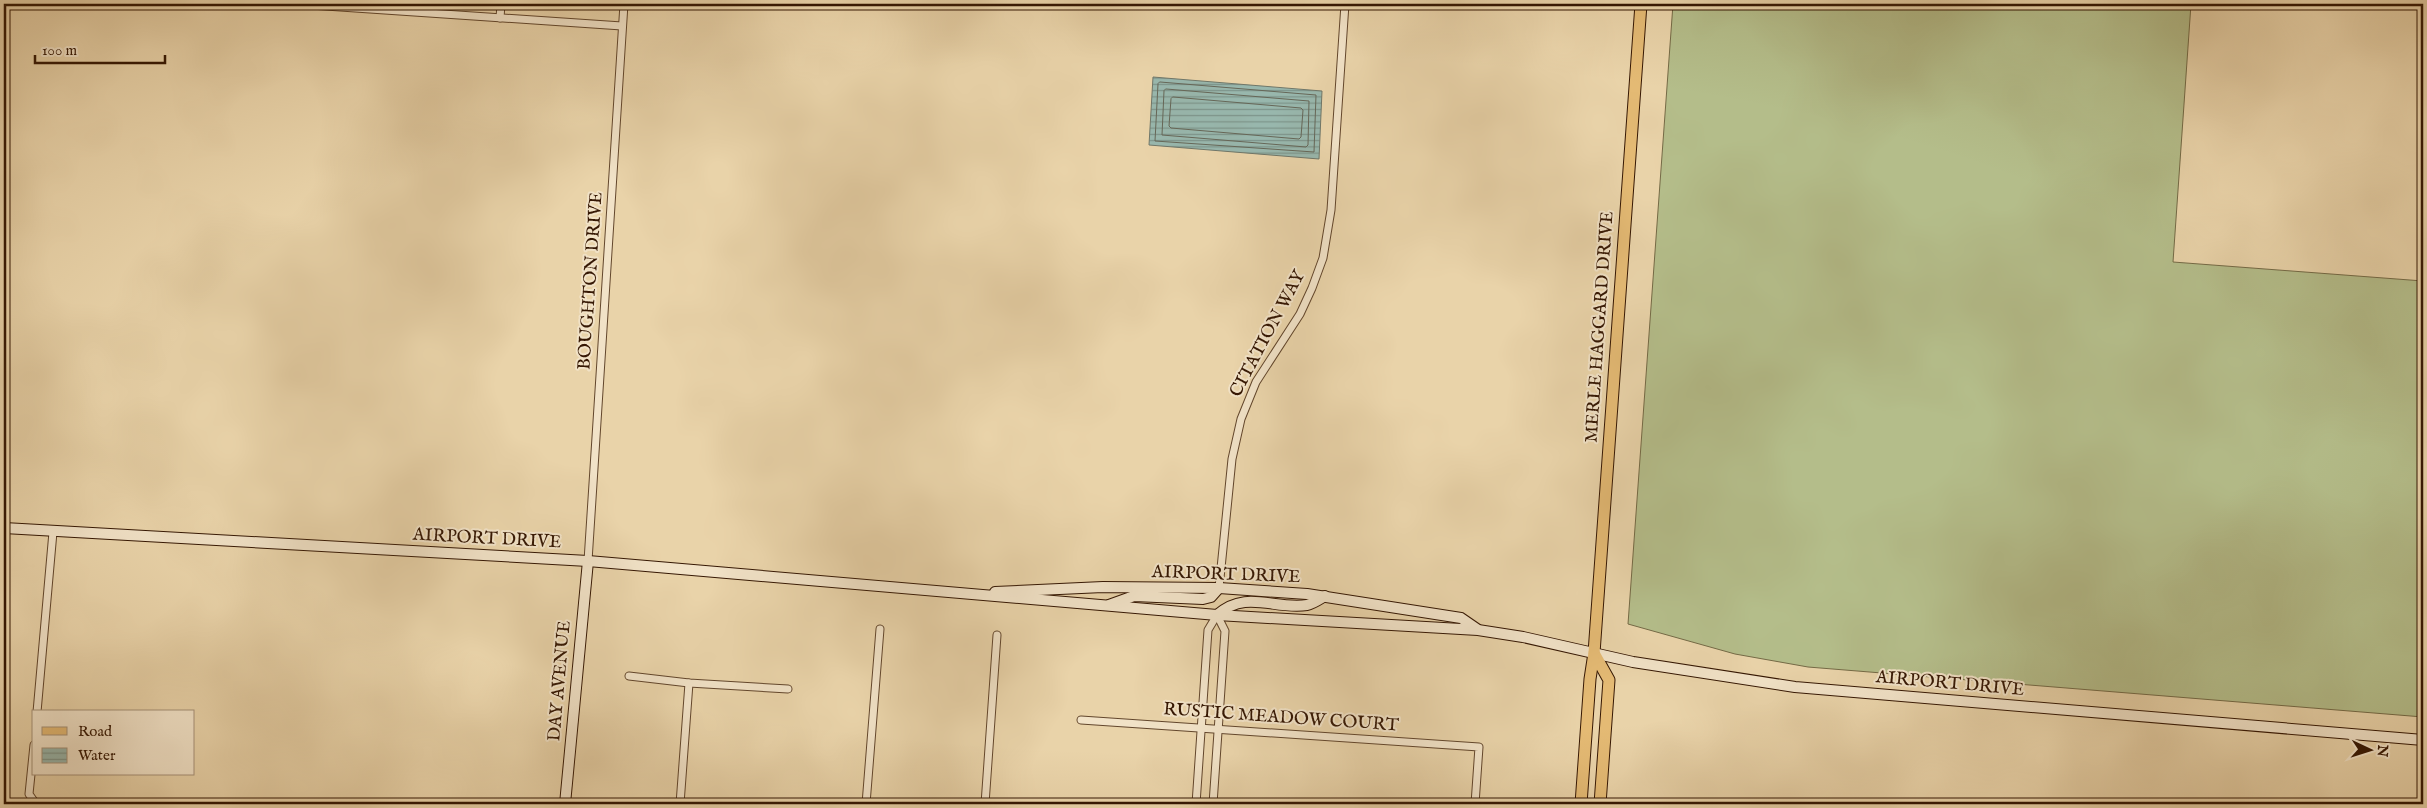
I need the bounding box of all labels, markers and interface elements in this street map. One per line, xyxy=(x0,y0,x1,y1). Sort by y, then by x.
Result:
scale bar xyxy=(35,32,165,64)
text: 100 m xyxy=(42,41,78,60)
street label: BOUGHTON DRIVE xyxy=(573,191,609,371)
street label: MERLE HAGGARD DRIVE xyxy=(1580,210,1620,444)
street label: CITATION WAY xyxy=(1225,266,1311,401)
street label: AIRPORT DRIVE xyxy=(411,524,562,554)
street label: AIRPORT DRIVE xyxy=(1150,561,1301,589)
street label: DAY AVENUE xyxy=(543,620,577,742)
street label: AIRPORT DRIVE xyxy=(1874,666,2025,702)
street label: RUSTIC MEADOW COURT xyxy=(1162,698,1400,738)
legend xyxy=(32,710,195,776)
text: Road xyxy=(78,722,113,741)
north arrow xyxy=(2344,726,2394,776)
text: N xyxy=(2373,743,2391,758)
text: Water xyxy=(78,746,116,765)

